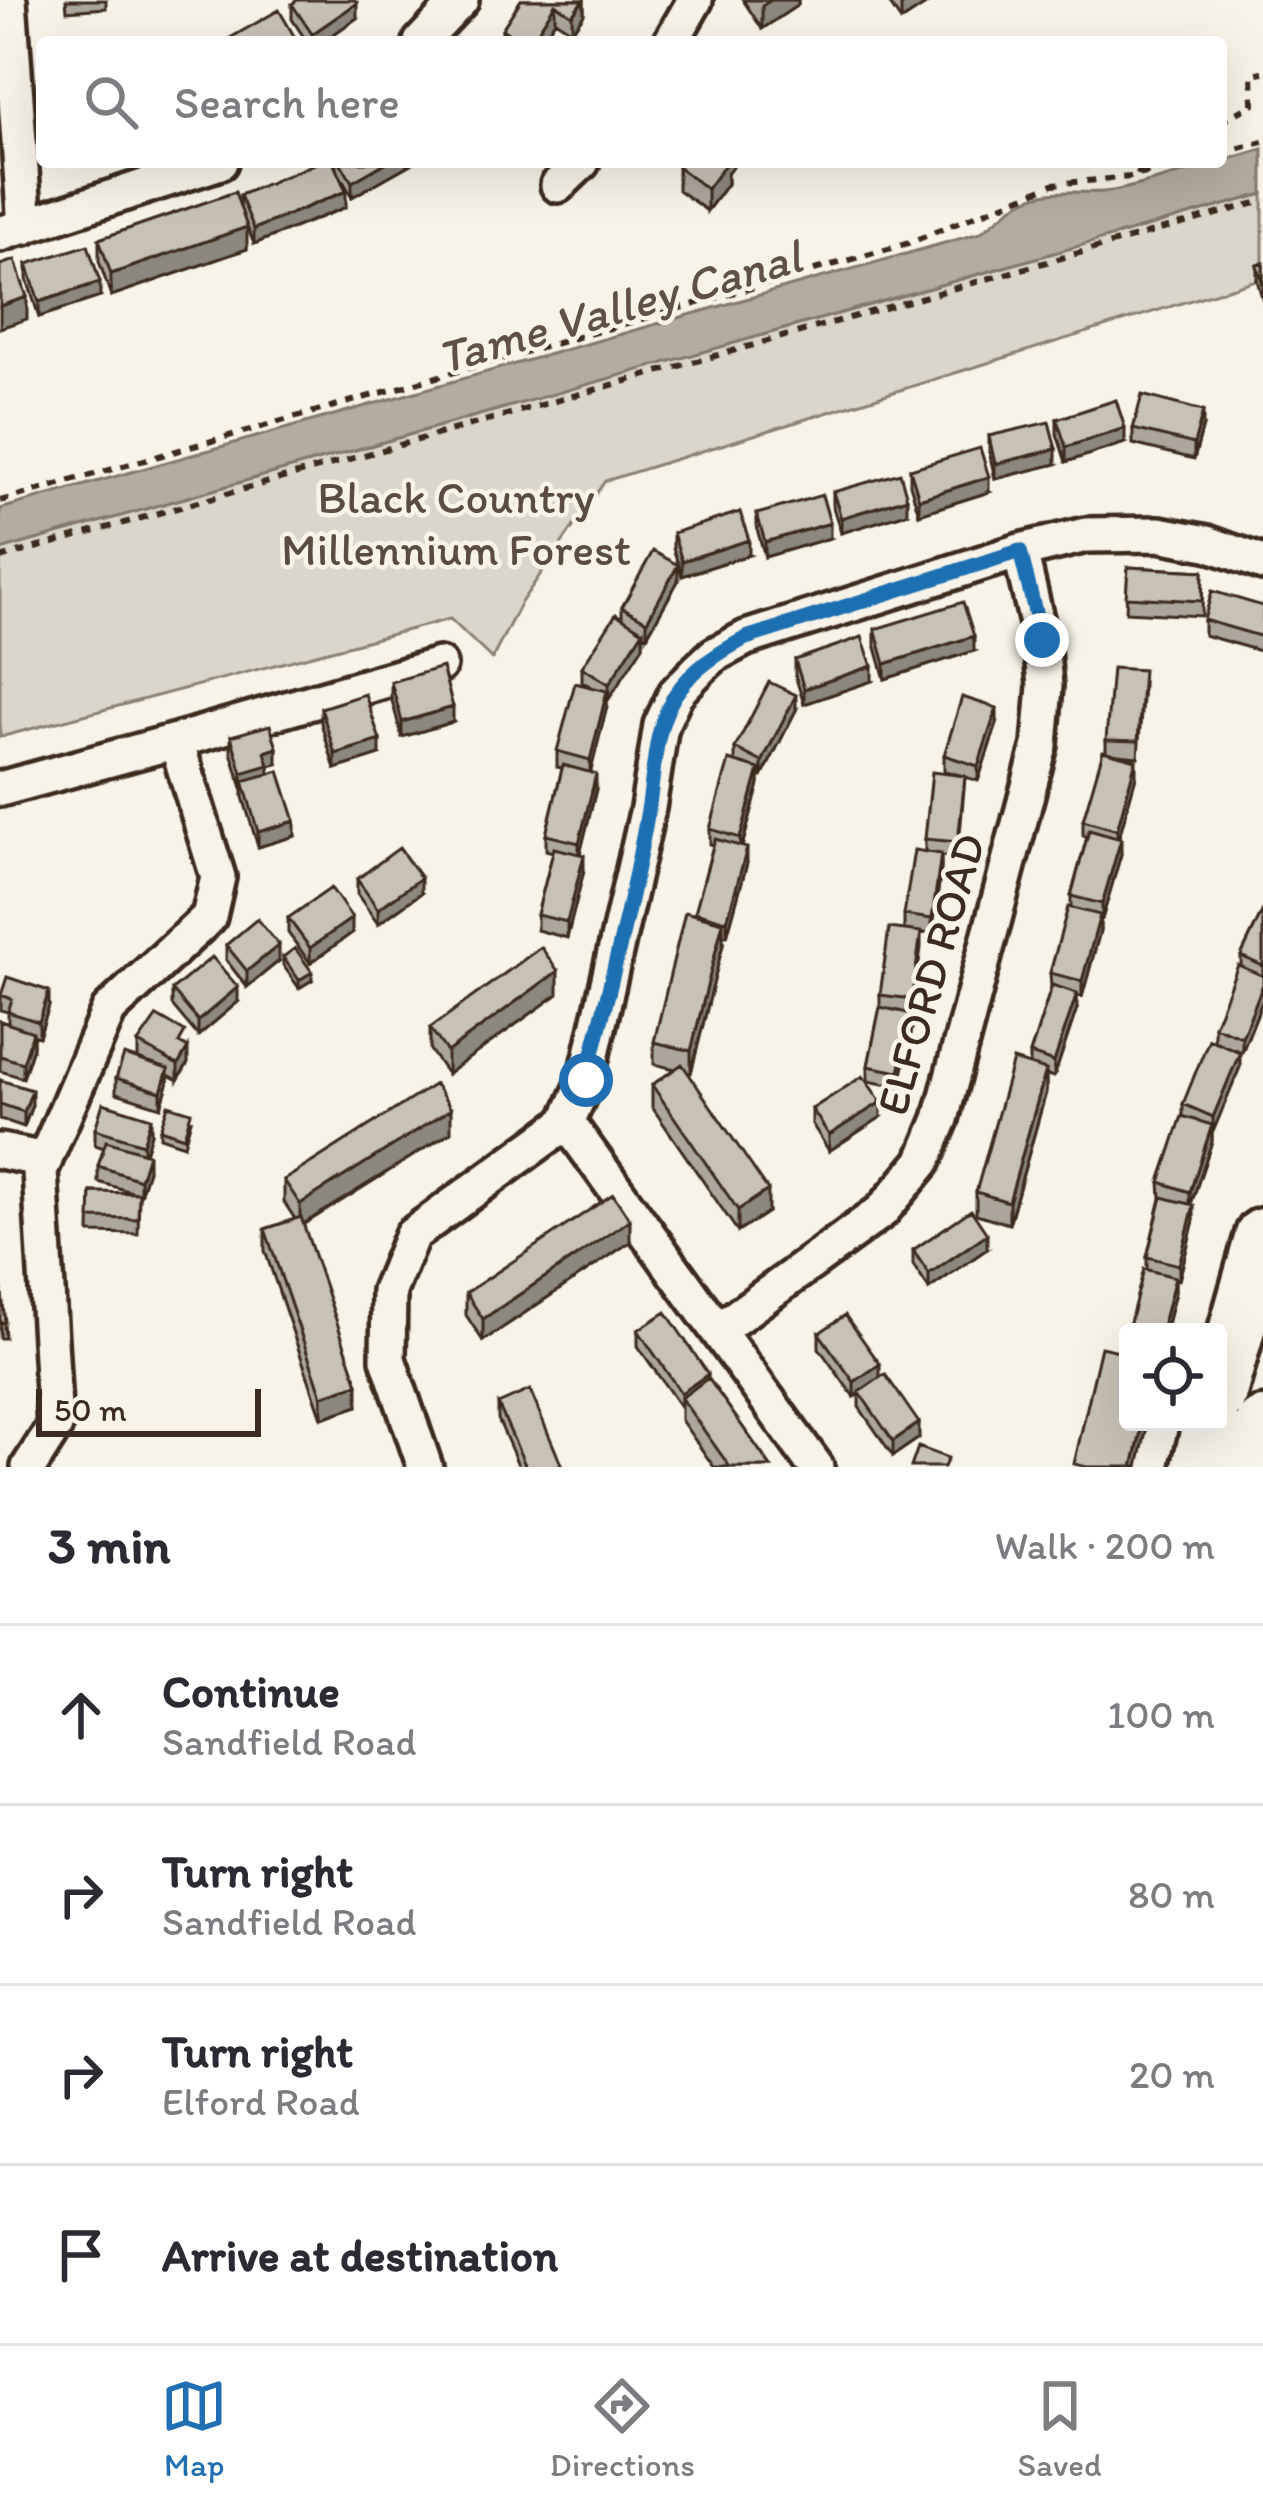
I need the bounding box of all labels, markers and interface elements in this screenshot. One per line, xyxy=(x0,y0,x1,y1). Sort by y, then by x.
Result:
search box xyxy=(36,36,1227,168)
icon: search xyxy=(78,69,144,135)
text: Search here xyxy=(174,75,400,129)
water label: Tame Valley Canal xyxy=(430,225,811,386)
park label: Black Country Millennium Forest xyxy=(281,470,631,576)
route end xyxy=(1015,613,1069,667)
street label: ELFORD ROAD xyxy=(864,827,996,1121)
route start xyxy=(559,1053,613,1107)
map controls xyxy=(1119,1323,1227,1431)
button: locate xyxy=(1119,1323,1227,1431)
scale bar xyxy=(36,1383,261,1436)
text: 50 m xyxy=(54,1390,127,1429)
text: 3 min xyxy=(48,1515,170,1576)
text: Walk · 200 m xyxy=(995,1522,1215,1569)
text: Continue xyxy=(162,1664,340,1718)
icon: ahead xyxy=(48,1682,114,1748)
text: 100 m xyxy=(1107,1691,1215,1738)
text: Sandfield Road xyxy=(162,1718,416,1765)
text: Turn right xyxy=(162,1844,353,1898)
icon: right xyxy=(48,1862,114,1928)
text: 80 m xyxy=(1128,1871,1215,1918)
text: Sandfield Road xyxy=(162,1898,416,1945)
text: Turn right xyxy=(162,2024,353,2078)
icon: right xyxy=(48,2042,114,2108)
text: 20 m xyxy=(1129,2051,1215,2098)
text: Elford Road xyxy=(162,2078,360,2125)
icon: arrive xyxy=(48,2222,114,2288)
text: Arrive at destination xyxy=(162,2228,558,2282)
tab: Map xyxy=(161,2373,227,2484)
tab: Directions xyxy=(550,2373,695,2484)
tab: Saved xyxy=(1018,2373,1102,2484)

